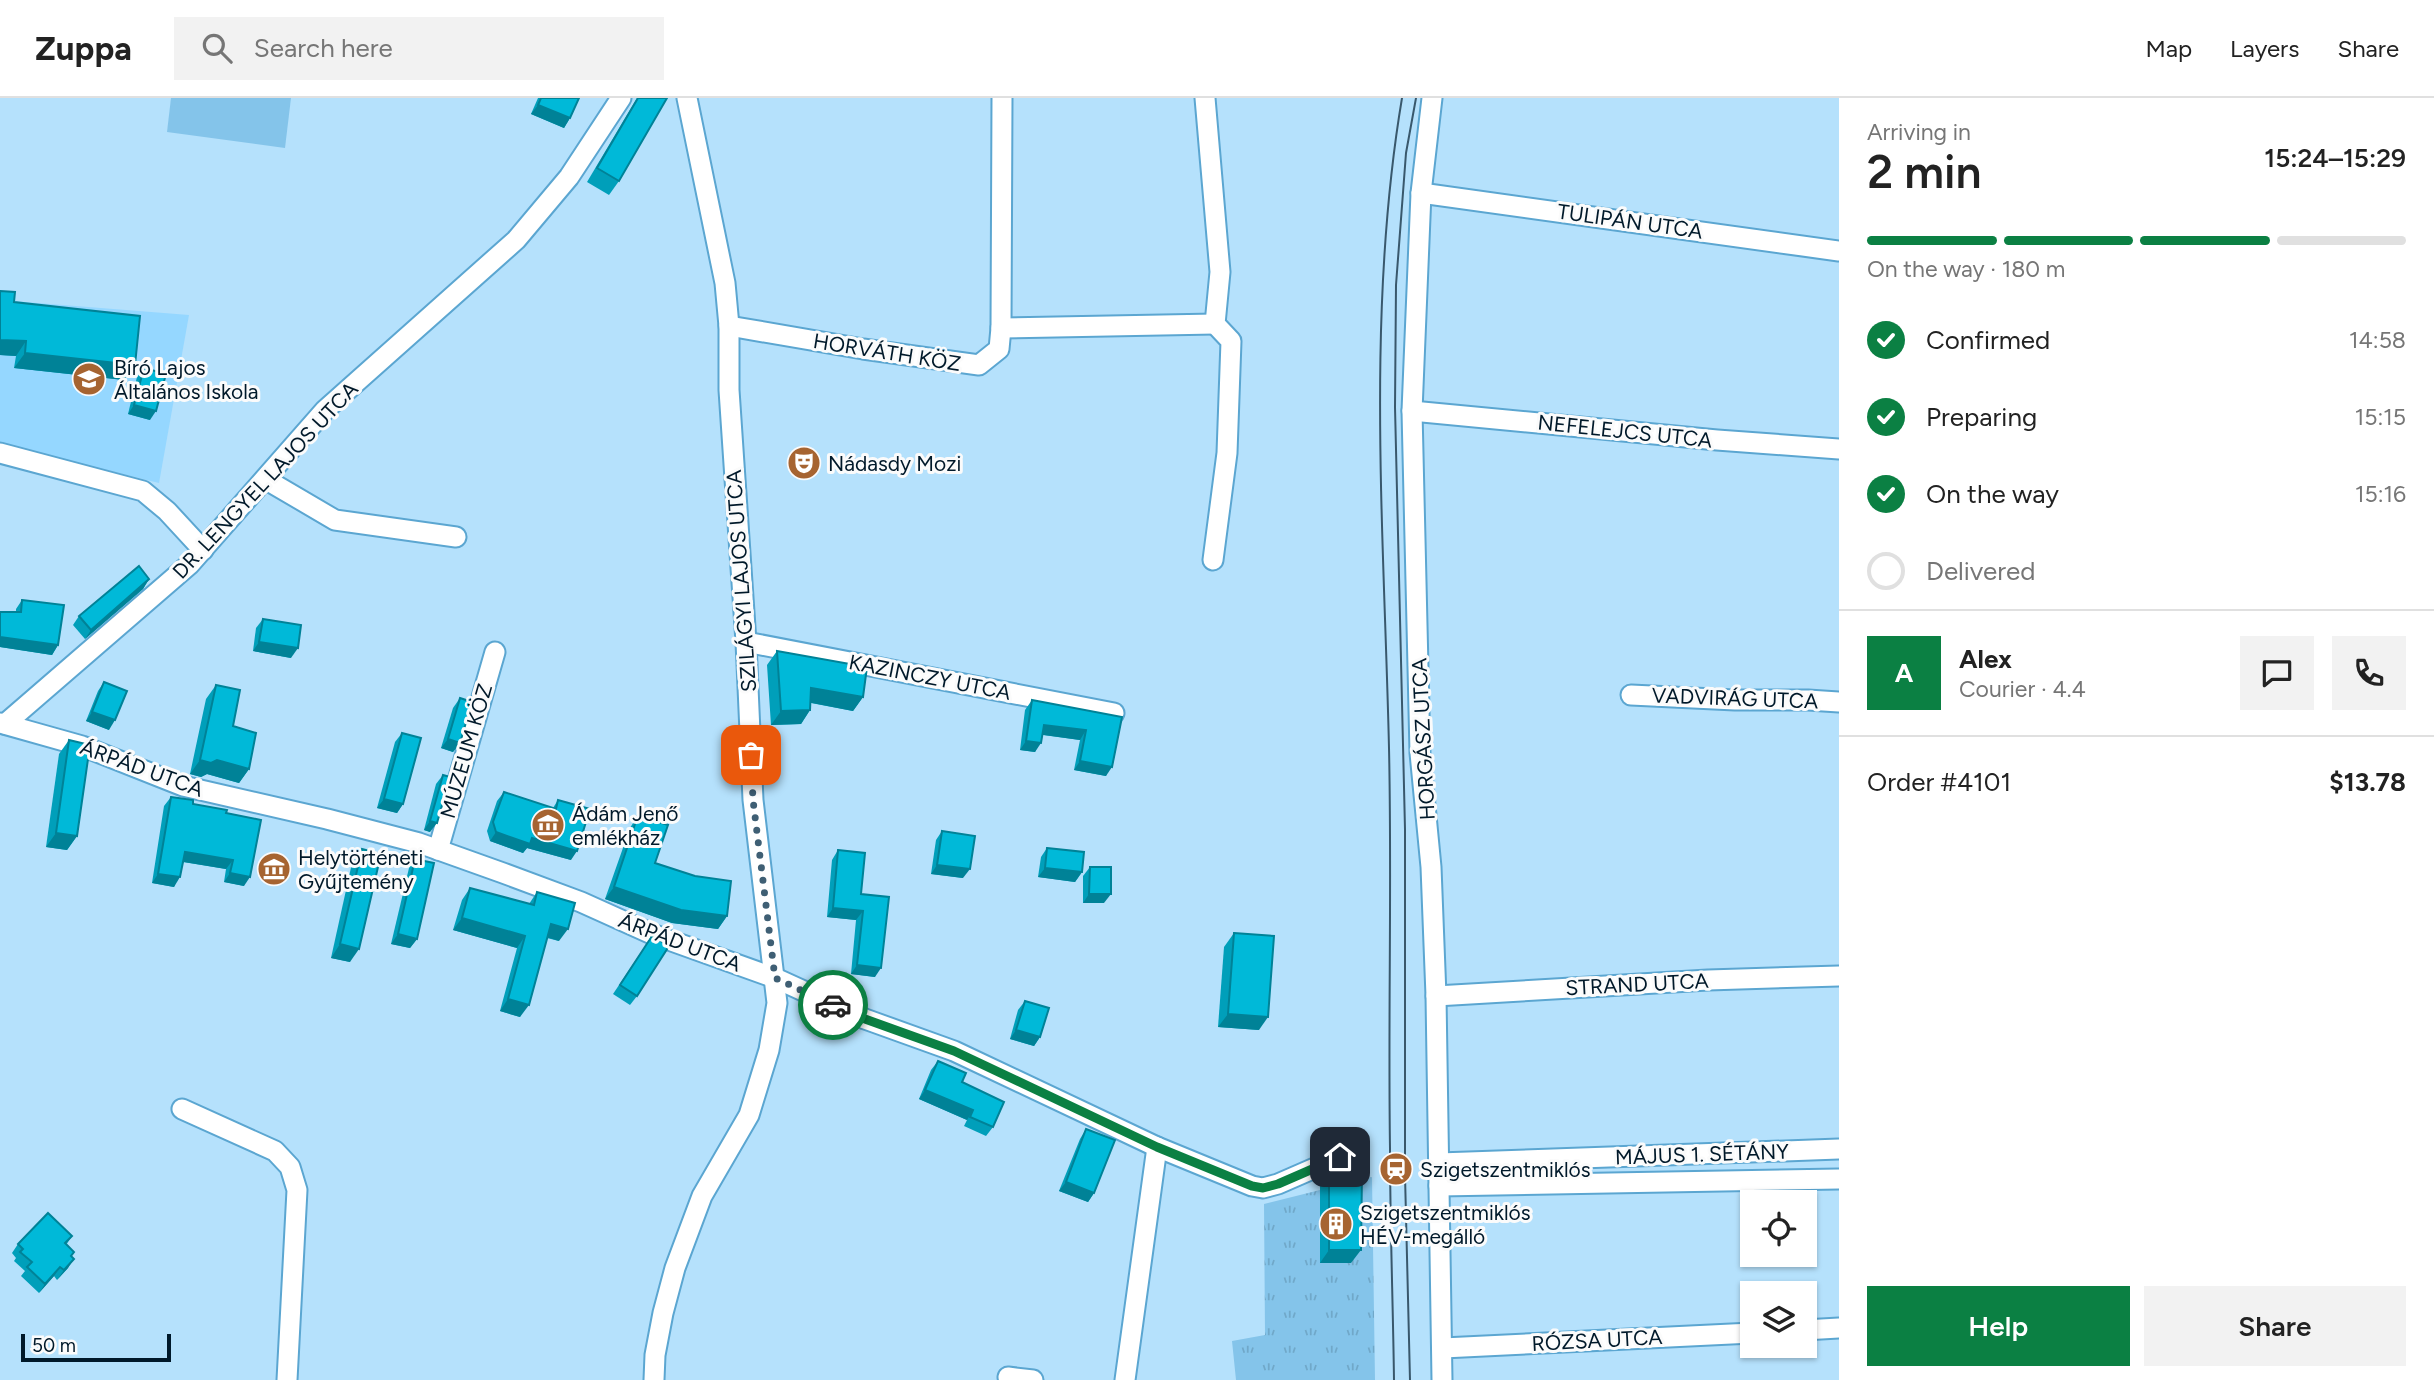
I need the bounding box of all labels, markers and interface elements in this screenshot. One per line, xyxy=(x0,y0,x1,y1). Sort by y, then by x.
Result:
search box xyxy=(174,17,664,80)
text: Zuppa xyxy=(35,29,132,68)
icon: search xyxy=(198,29,236,67)
text: Search here xyxy=(254,32,393,64)
text: Map xyxy=(2145,34,2192,63)
text: Layers xyxy=(2230,34,2299,63)
text: Share xyxy=(2337,34,2399,63)
text: Arriving in xyxy=(1867,118,1971,146)
text: 15:24–15:29 xyxy=(2264,142,2406,174)
text: 2 min xyxy=(1867,144,1982,200)
street label: TULIPÁN UTCA xyxy=(1556,198,1704,244)
text: On the way · 180 m xyxy=(1867,255,2065,283)
icon: check xyxy=(1867,321,1905,359)
text: Confirmed xyxy=(1926,324,2050,356)
text: 14:58 xyxy=(2349,326,2406,354)
street label: HORVÁTH KÖZ xyxy=(811,328,963,376)
place label: Bíró Lajos Általános Iskola xyxy=(114,355,259,404)
school or university icon: Bíró Lajos Általános Iskola xyxy=(70,360,108,398)
street label: DR. LENGYEL LAJOS UTCA xyxy=(167,376,363,584)
icon: check xyxy=(1867,398,1905,436)
text: Preparing xyxy=(1926,401,2037,433)
text: 15:15 xyxy=(2355,403,2406,431)
street label: NEFELEJCS UTCA xyxy=(1536,409,1714,453)
theatre icon: Nádasdy Mozi xyxy=(785,444,823,482)
place label: Nádasdy Mozi xyxy=(828,451,961,476)
street label: SZILÁGYI LAJOS UTCA xyxy=(721,469,761,693)
icon: check xyxy=(1867,475,1905,513)
text: On the way xyxy=(1926,478,2059,510)
text: 15:16 xyxy=(2355,480,2406,508)
text: Delivered xyxy=(1926,555,2035,587)
button: chat xyxy=(2240,636,2314,710)
button: phone xyxy=(2332,636,2406,710)
text: Alex xyxy=(1959,643,2012,675)
street label: KAZINCZY UTCA xyxy=(847,649,1013,705)
street label: HORGÁSZ UTCA xyxy=(1406,657,1440,821)
text: A xyxy=(1895,657,1913,689)
text: Courier · 4.4 xyxy=(1959,675,2086,703)
street label: MÚZEUM KÖZ xyxy=(435,681,497,821)
street label: VADVIRÁG UTCA xyxy=(1651,683,1819,713)
pin xyxy=(721,725,781,785)
street label: ÁRPÁD UTCA xyxy=(77,734,207,802)
icon: bag xyxy=(732,736,770,774)
text: Order #4101 xyxy=(1867,766,2011,798)
text: $13.78 xyxy=(2329,766,2406,798)
place label: Ádám Jenő emlékház xyxy=(572,801,678,850)
museum icon: Ádám Jenő emlékház xyxy=(529,806,567,844)
place label: Helytörténeti Gyűjtemény xyxy=(298,845,423,894)
museum icon: Helytörténeti Gyűjtemény xyxy=(255,850,293,888)
street label: ÁRPÁD UTCA xyxy=(615,907,745,977)
street label: STRAND UTCA xyxy=(1565,968,1709,1000)
courier xyxy=(798,970,868,1040)
icon: car xyxy=(814,986,852,1024)
pin xyxy=(1310,1127,1370,1187)
icon: home xyxy=(1321,1138,1359,1176)
street label: MÁJUS 1. SÉTÁNY xyxy=(1615,1138,1790,1170)
station icon: Szigetszentmiklós xyxy=(1377,1150,1415,1188)
place label: Szigetszentmiklós xyxy=(1420,1157,1591,1182)
map controls xyxy=(1740,1190,1817,1358)
button: locate xyxy=(1740,1190,1817,1267)
place label: Szigetszentmiklós HÉV-megálló xyxy=(1360,1200,1531,1249)
building icon: Szigetszentmiklós HÉV-megálló xyxy=(1317,1205,1355,1243)
button: layers xyxy=(1740,1281,1817,1358)
button: Help xyxy=(1867,1286,2130,1366)
button: Share xyxy=(2144,1286,2406,1366)
street label: RÓZSA UTCA xyxy=(1531,1324,1663,1356)
scale bar xyxy=(21,1331,172,1363)
text: 50 m xyxy=(32,1334,76,1357)

